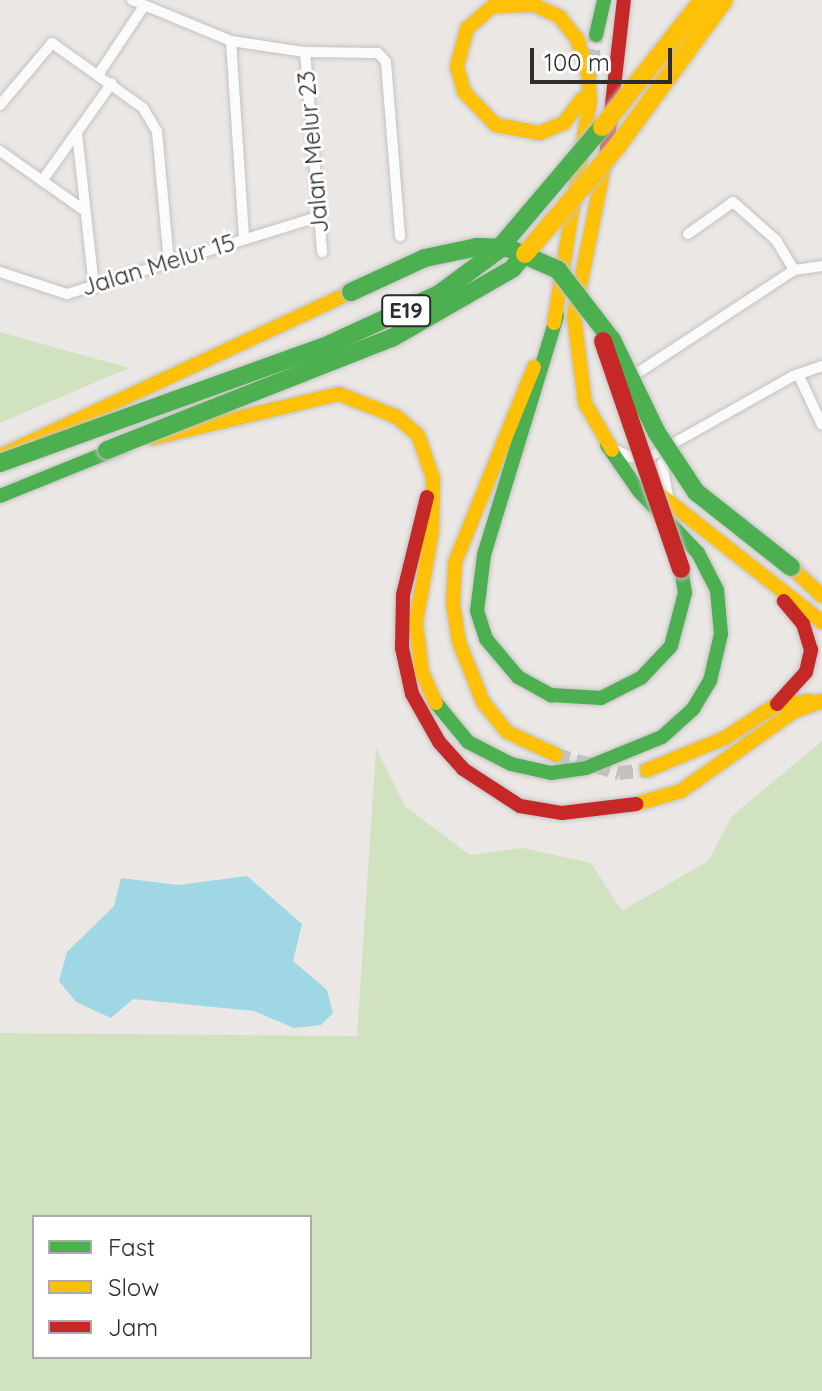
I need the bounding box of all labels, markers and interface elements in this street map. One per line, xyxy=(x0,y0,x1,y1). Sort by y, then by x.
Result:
scale bar xyxy=(534,32,676,82)
text: 100 m xyxy=(544,47,610,77)
street label: Jalan Melur 23 xyxy=(292,70,334,234)
street label: Jalan Melur 15 xyxy=(78,228,238,302)
road number: E19 xyxy=(380,293,432,329)
legend xyxy=(32,1215,312,1359)
text: Fast xyxy=(108,1232,155,1262)
text: Slow xyxy=(108,1272,159,1302)
text: Jam xyxy=(108,1312,158,1342)

